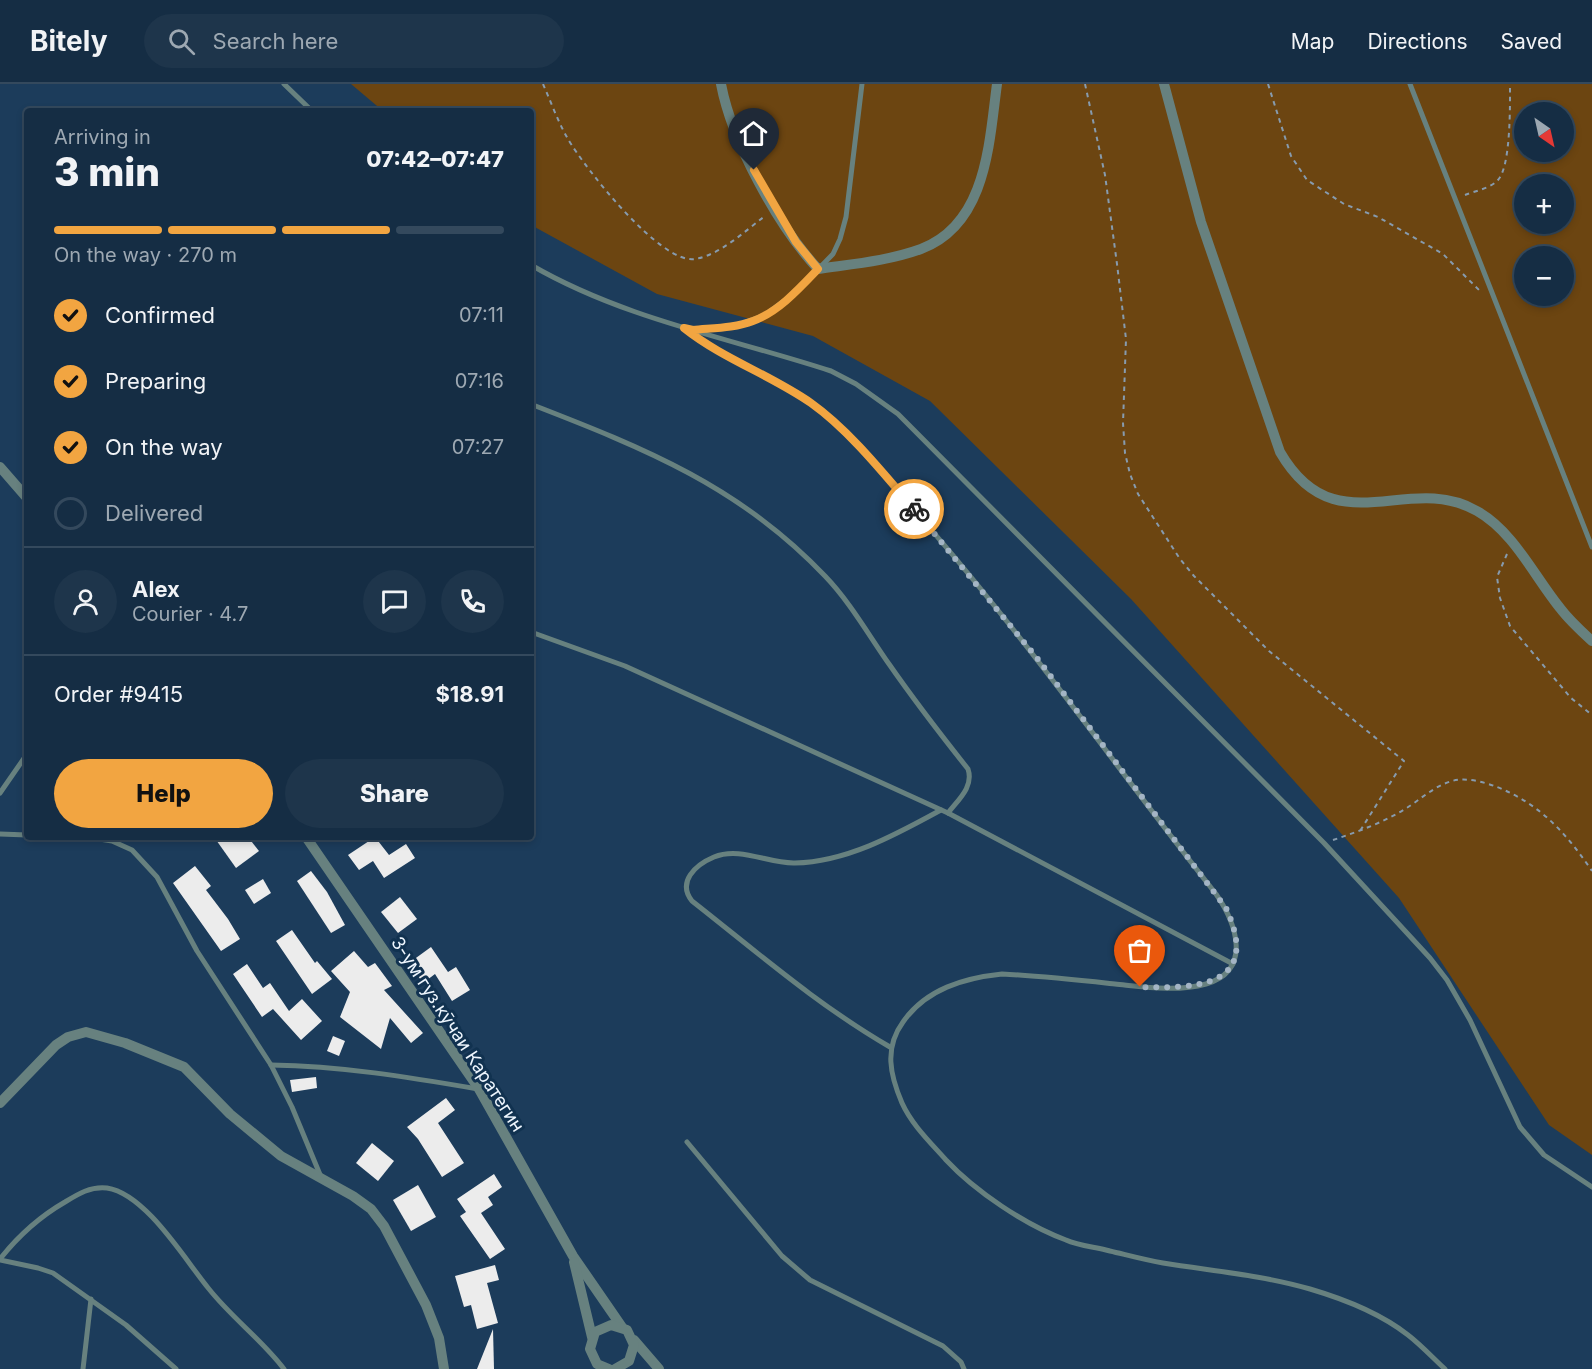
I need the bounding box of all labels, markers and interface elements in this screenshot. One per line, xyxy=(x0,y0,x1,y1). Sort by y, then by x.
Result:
search box xyxy=(144,14,564,68)
text: Bitely xyxy=(30,24,108,58)
icon: search xyxy=(165,25,198,58)
text: Search here xyxy=(213,28,338,54)
text: Map xyxy=(1291,29,1334,54)
text: Directions xyxy=(1367,29,1468,54)
text: Saved xyxy=(1501,29,1562,54)
north arrow xyxy=(1514,102,1574,162)
map controls xyxy=(1514,102,1574,306)
pin xyxy=(728,108,779,170)
icon: home xyxy=(737,117,770,150)
text: Arriving in xyxy=(54,125,151,149)
text: 07:42–07:47 xyxy=(366,146,504,172)
text: 3 min xyxy=(54,148,160,195)
button: + xyxy=(1514,174,1574,234)
text: On the way · 270 m xyxy=(54,243,237,267)
button: − xyxy=(1514,246,1574,306)
icon: check xyxy=(54,299,87,332)
text: Confirmed xyxy=(105,302,215,328)
text: 07:11 xyxy=(459,303,504,327)
icon: check xyxy=(54,365,87,398)
text: Preparing xyxy=(105,368,206,394)
text: 07:16 xyxy=(455,369,504,393)
icon: check xyxy=(54,431,87,464)
text: On the way xyxy=(105,434,223,460)
text: 07:27 xyxy=(452,435,504,459)
courier xyxy=(884,479,944,539)
icon: bike xyxy=(898,493,931,526)
text: Delivered xyxy=(105,500,203,526)
button: person xyxy=(54,570,117,633)
button: chat xyxy=(363,570,426,633)
button: phone xyxy=(441,570,504,633)
text: Alex xyxy=(132,576,180,602)
text: Courier · 4.7 xyxy=(132,602,248,626)
text: Order #9415 xyxy=(54,681,183,707)
text: $18.91 xyxy=(435,681,504,707)
button: Help xyxy=(54,759,273,828)
button: Share xyxy=(285,759,504,828)
pin xyxy=(1114,925,1165,987)
street label: 3-ум гуз.кӯчаи Каратегин xyxy=(387,933,529,1135)
icon: bag xyxy=(1123,934,1156,967)

